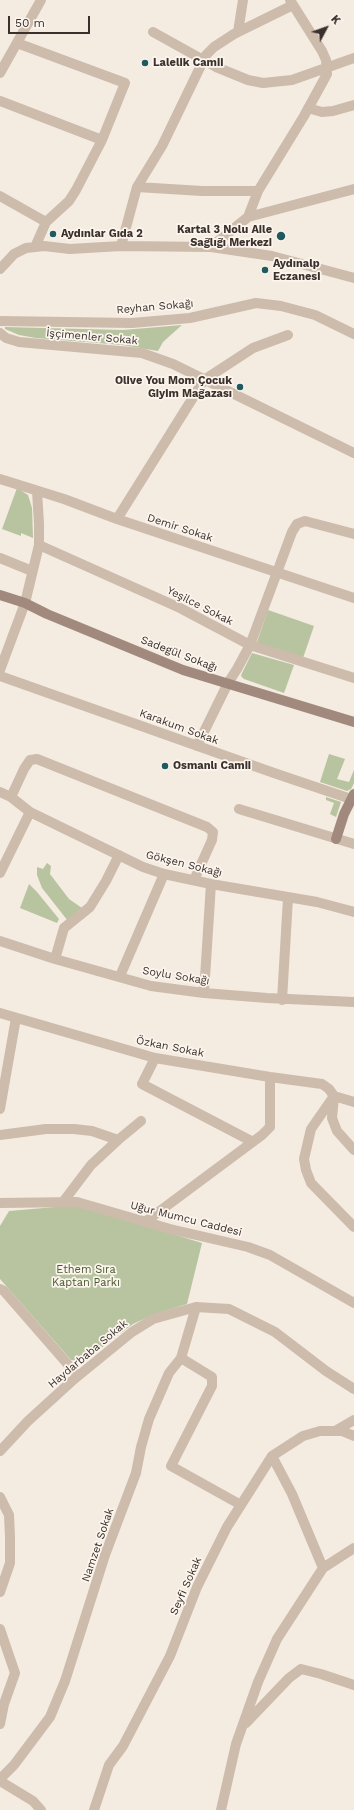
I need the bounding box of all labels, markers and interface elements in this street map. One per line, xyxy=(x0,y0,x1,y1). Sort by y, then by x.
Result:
scale bar xyxy=(10,8,92,34)
north arrow xyxy=(306,8,346,48)
text: K xyxy=(328,13,343,27)
text: 50 m xyxy=(15,16,45,30)
place label: Lalelik Camii xyxy=(153,56,223,70)
marker: Lalelik Camii xyxy=(140,58,150,68)
place label: Kartal 3 Nolu Aile Sağlığı Merkezi xyxy=(177,223,272,249)
place label: Aydınlar Gıda 2 xyxy=(61,227,143,241)
marker: Aydınlar Gıda 2 xyxy=(48,229,58,239)
marker: Kartal 3 Nolu Aile Sağlığı Merkezi xyxy=(275,230,287,242)
place label: Aydınalp Eczanesi xyxy=(273,257,320,283)
marker: Aydınalp Eczanesi xyxy=(260,265,270,275)
street label: Reyhan Sokağı xyxy=(116,297,194,317)
street label: İşçimenler Sokak xyxy=(46,326,138,348)
place label: Olive You Mom Çocuk Giyim Mağazası xyxy=(115,374,232,400)
marker: Olive You Mom Çocuk Giyim Mağazası xyxy=(235,382,245,392)
street label: Demir Sokak xyxy=(146,511,214,545)
street label: Yeşilce Sokak xyxy=(165,584,235,628)
street label: Sadegül Sokağı xyxy=(139,633,219,675)
street label: Karakum Sokak xyxy=(138,707,220,747)
place label: Osmanlı Camii xyxy=(173,759,251,773)
marker: Osmanlı Camii xyxy=(160,761,170,771)
street label: Gökşen Sokağı xyxy=(144,848,224,880)
street label: Soylu Sokağı xyxy=(141,964,211,988)
street label: Özkan Sokak xyxy=(135,1034,205,1060)
street label: Uğur Mumcu Caddesi xyxy=(129,1199,243,1239)
park label: Ethem Sıra Kaptan Parkı xyxy=(52,1263,120,1289)
street label: Haydarbaba Sokak xyxy=(46,1317,130,1391)
street label: Namzet Sokak xyxy=(79,1506,117,1584)
street label: Seyfi Sokak xyxy=(167,1555,205,1617)

